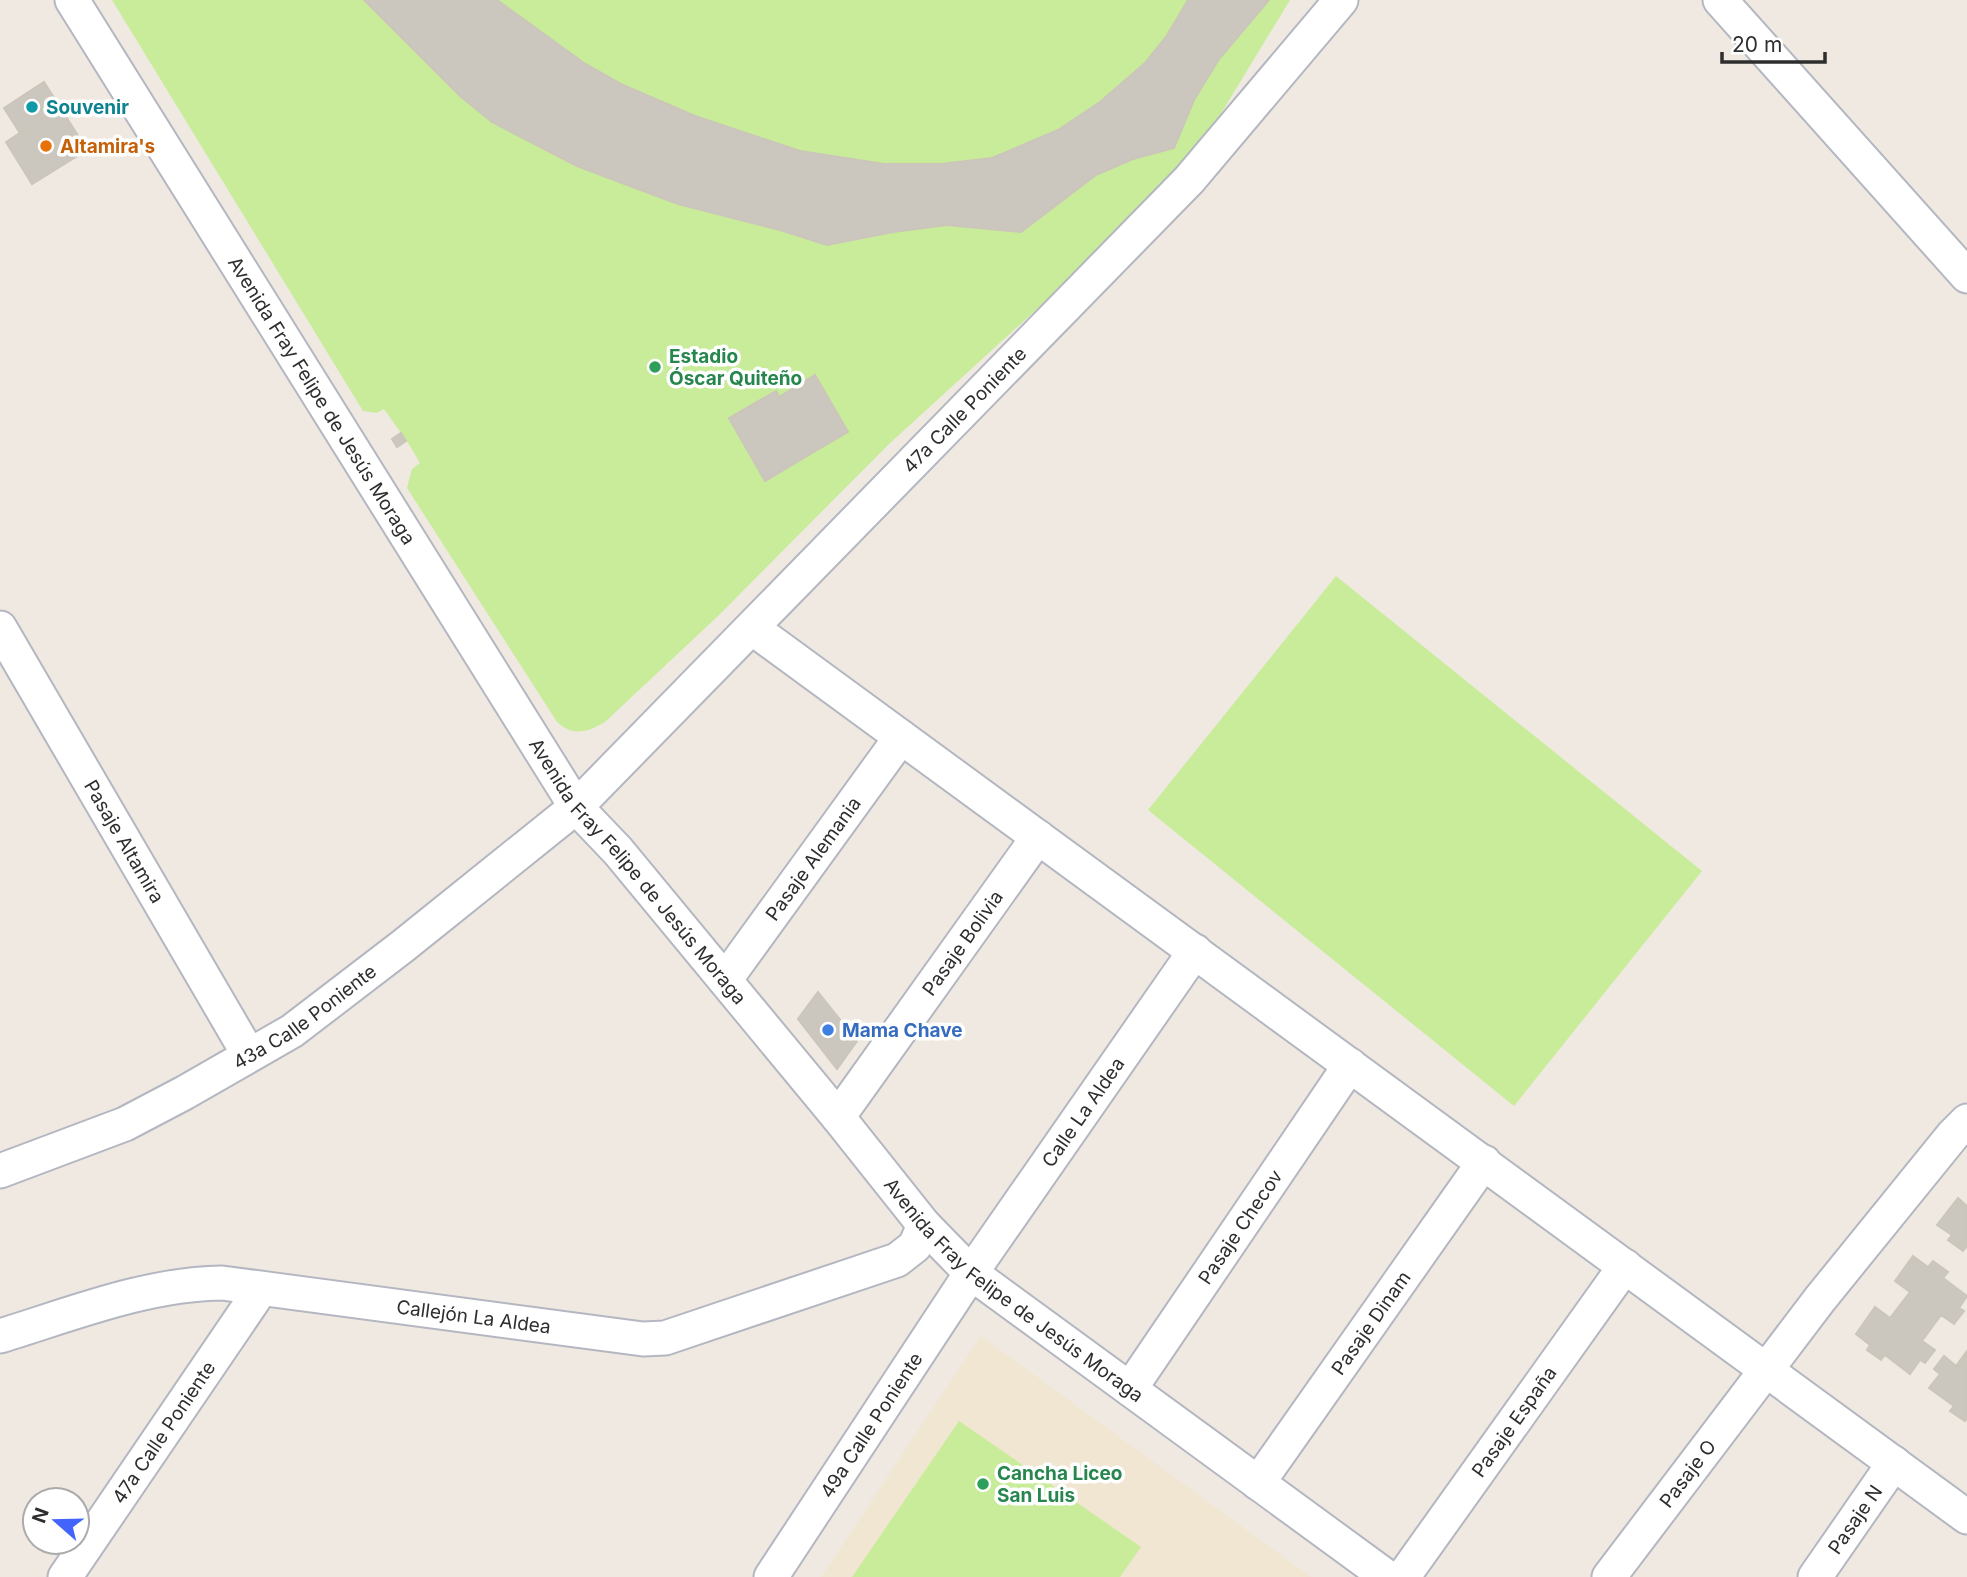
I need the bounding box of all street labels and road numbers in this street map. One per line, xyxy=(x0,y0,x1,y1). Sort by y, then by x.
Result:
street label: Avenida Fray Felipe de Jesús Moraga xyxy=(223,252,420,549)
street label: 47a Calle Poniente xyxy=(898,342,1031,478)
street label: Avenida Fray Felipe de Jesús Moraga xyxy=(524,734,751,1009)
street label: Pasaje Altamira xyxy=(79,776,169,907)
street label: Pasaje Alemania xyxy=(761,792,866,925)
street label: Pasaje Bolivia xyxy=(918,886,1008,1000)
street label: 43a Calle Poniente xyxy=(229,960,381,1074)
street label: Calle La Aldea xyxy=(1037,1053,1129,1172)
street label: Pasaje Checov xyxy=(1194,1165,1288,1289)
street label: Avenida Fray Felipe de Jesús Moraga xyxy=(879,1173,1148,1407)
street label: Pasaje Dinam xyxy=(1327,1267,1416,1379)
street label: Callejón La Aldea xyxy=(395,1295,552,1339)
street label: 49a Calle Poniente xyxy=(815,1348,928,1502)
street label: 47a Calle Poniente xyxy=(107,1357,220,1508)
street label: Pasaje España xyxy=(1467,1362,1562,1482)
street label: Pasaje O xyxy=(1655,1435,1721,1512)
street label: Pasaje N xyxy=(1823,1481,1887,1559)

